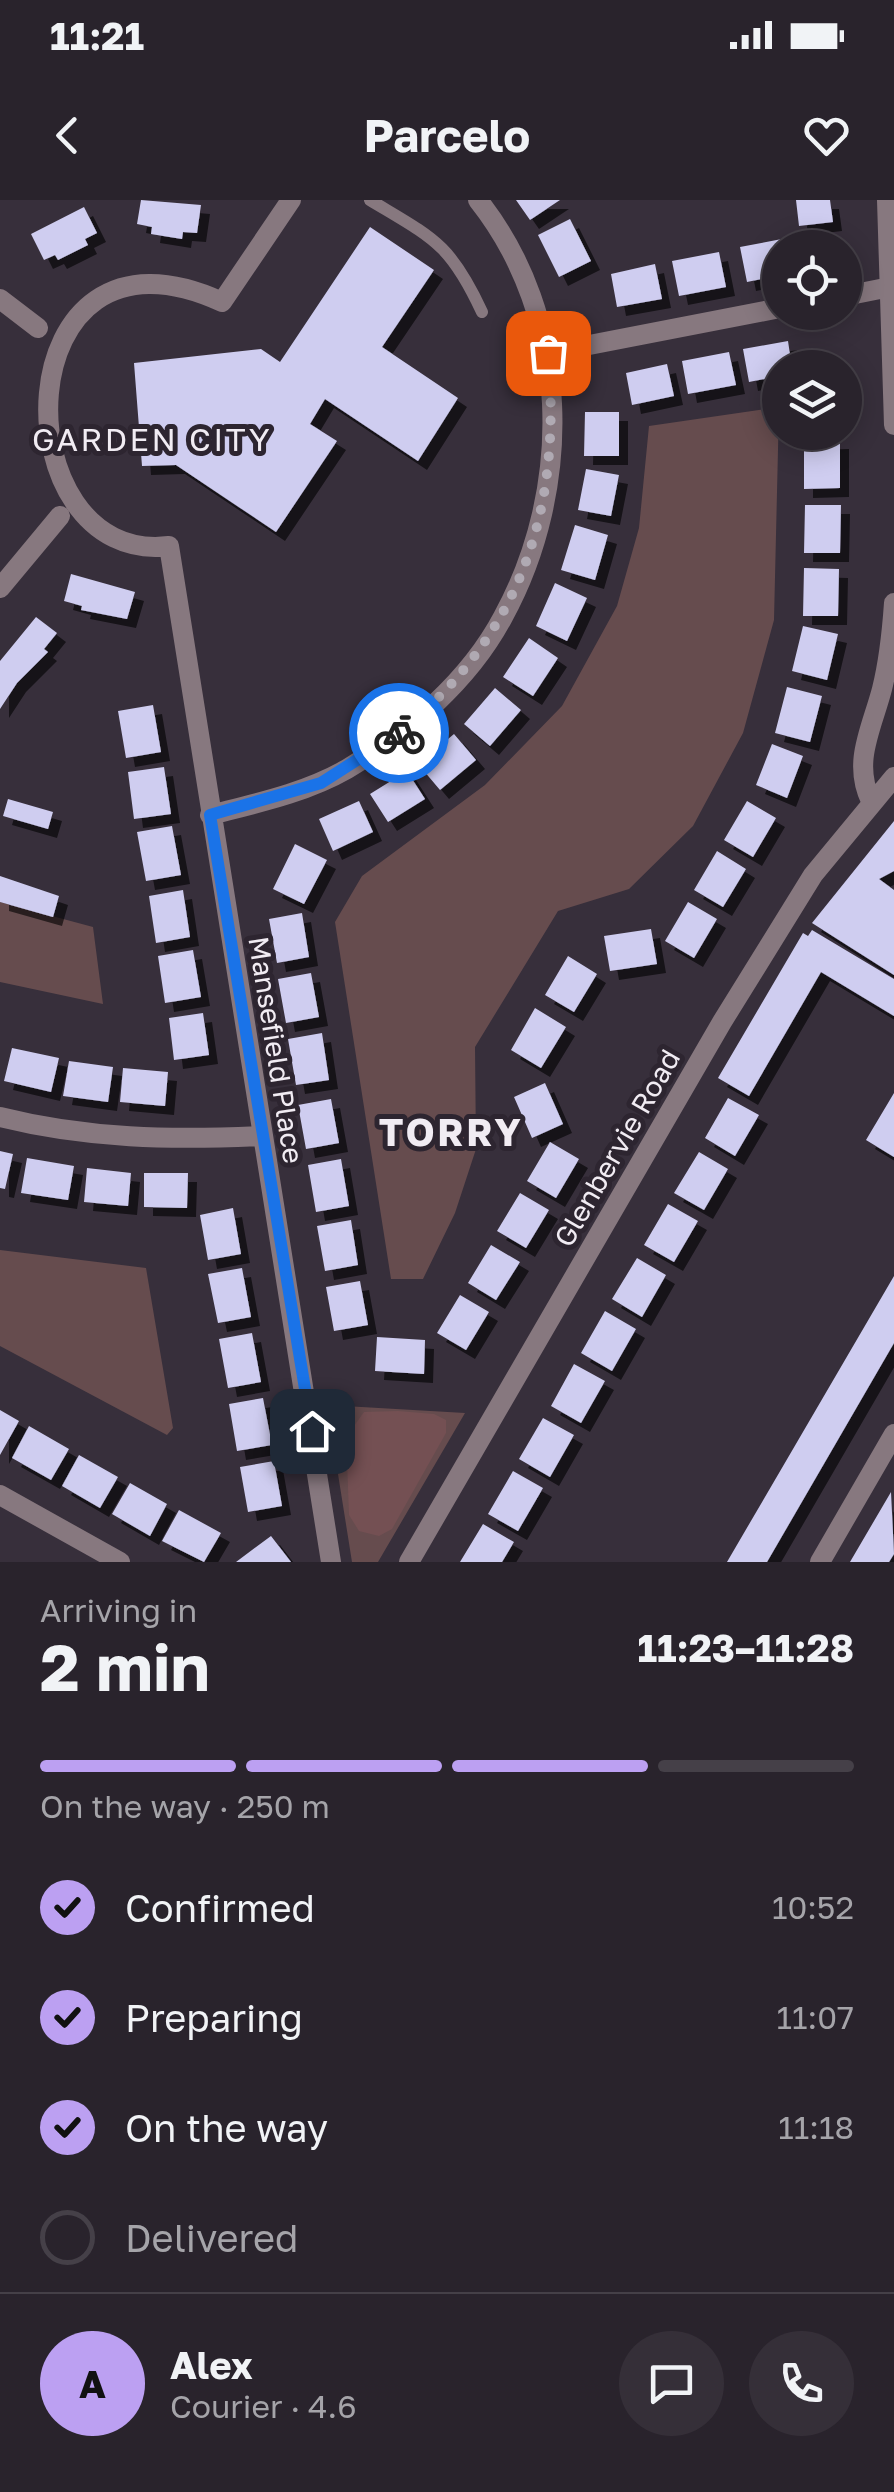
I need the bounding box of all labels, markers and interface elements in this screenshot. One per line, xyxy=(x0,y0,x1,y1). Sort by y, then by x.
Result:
text: 11:21 xyxy=(50,13,144,58)
icon: back xyxy=(40,108,95,163)
text: Parcelo xyxy=(364,108,530,162)
icon: heart xyxy=(799,108,854,163)
map controls xyxy=(762,230,862,450)
button: locate xyxy=(762,230,862,330)
pin xyxy=(506,311,591,396)
icon: bag xyxy=(521,326,576,381)
button: layers xyxy=(762,350,862,450)
district label: GARDEN CITY xyxy=(32,420,272,458)
courier xyxy=(349,683,449,783)
icon: bike xyxy=(372,706,427,761)
street label: Mansefield Place xyxy=(242,934,311,1166)
street label: Glenbervie Road xyxy=(547,1043,686,1252)
district label: TORRY xyxy=(379,1109,523,1154)
pin xyxy=(270,1389,355,1474)
icon: home xyxy=(285,1404,340,1459)
text: Arriving in xyxy=(40,1591,197,1629)
text: 11:23–11:28 xyxy=(637,1625,854,1670)
text: 2 min xyxy=(40,1627,210,1705)
text: On the way · 250 m xyxy=(40,1787,330,1825)
icon: check xyxy=(40,1880,95,1935)
text: Confirmed xyxy=(125,1885,315,1930)
text: 10:52 xyxy=(772,1888,854,1926)
icon: check xyxy=(40,1990,95,2045)
text: Preparing xyxy=(125,1995,303,2040)
text: 11:07 xyxy=(777,1998,854,2036)
icon: check xyxy=(40,2100,95,2155)
text: On the way xyxy=(125,2105,328,2150)
text: 11:18 xyxy=(778,2108,854,2146)
text: Delivered xyxy=(125,2215,298,2260)
button: chat xyxy=(619,2331,724,2436)
button: phone xyxy=(749,2331,854,2436)
text: Alex xyxy=(170,2342,253,2387)
text: A xyxy=(79,2361,106,2406)
text: Courier · 4.6 xyxy=(170,2387,357,2425)

